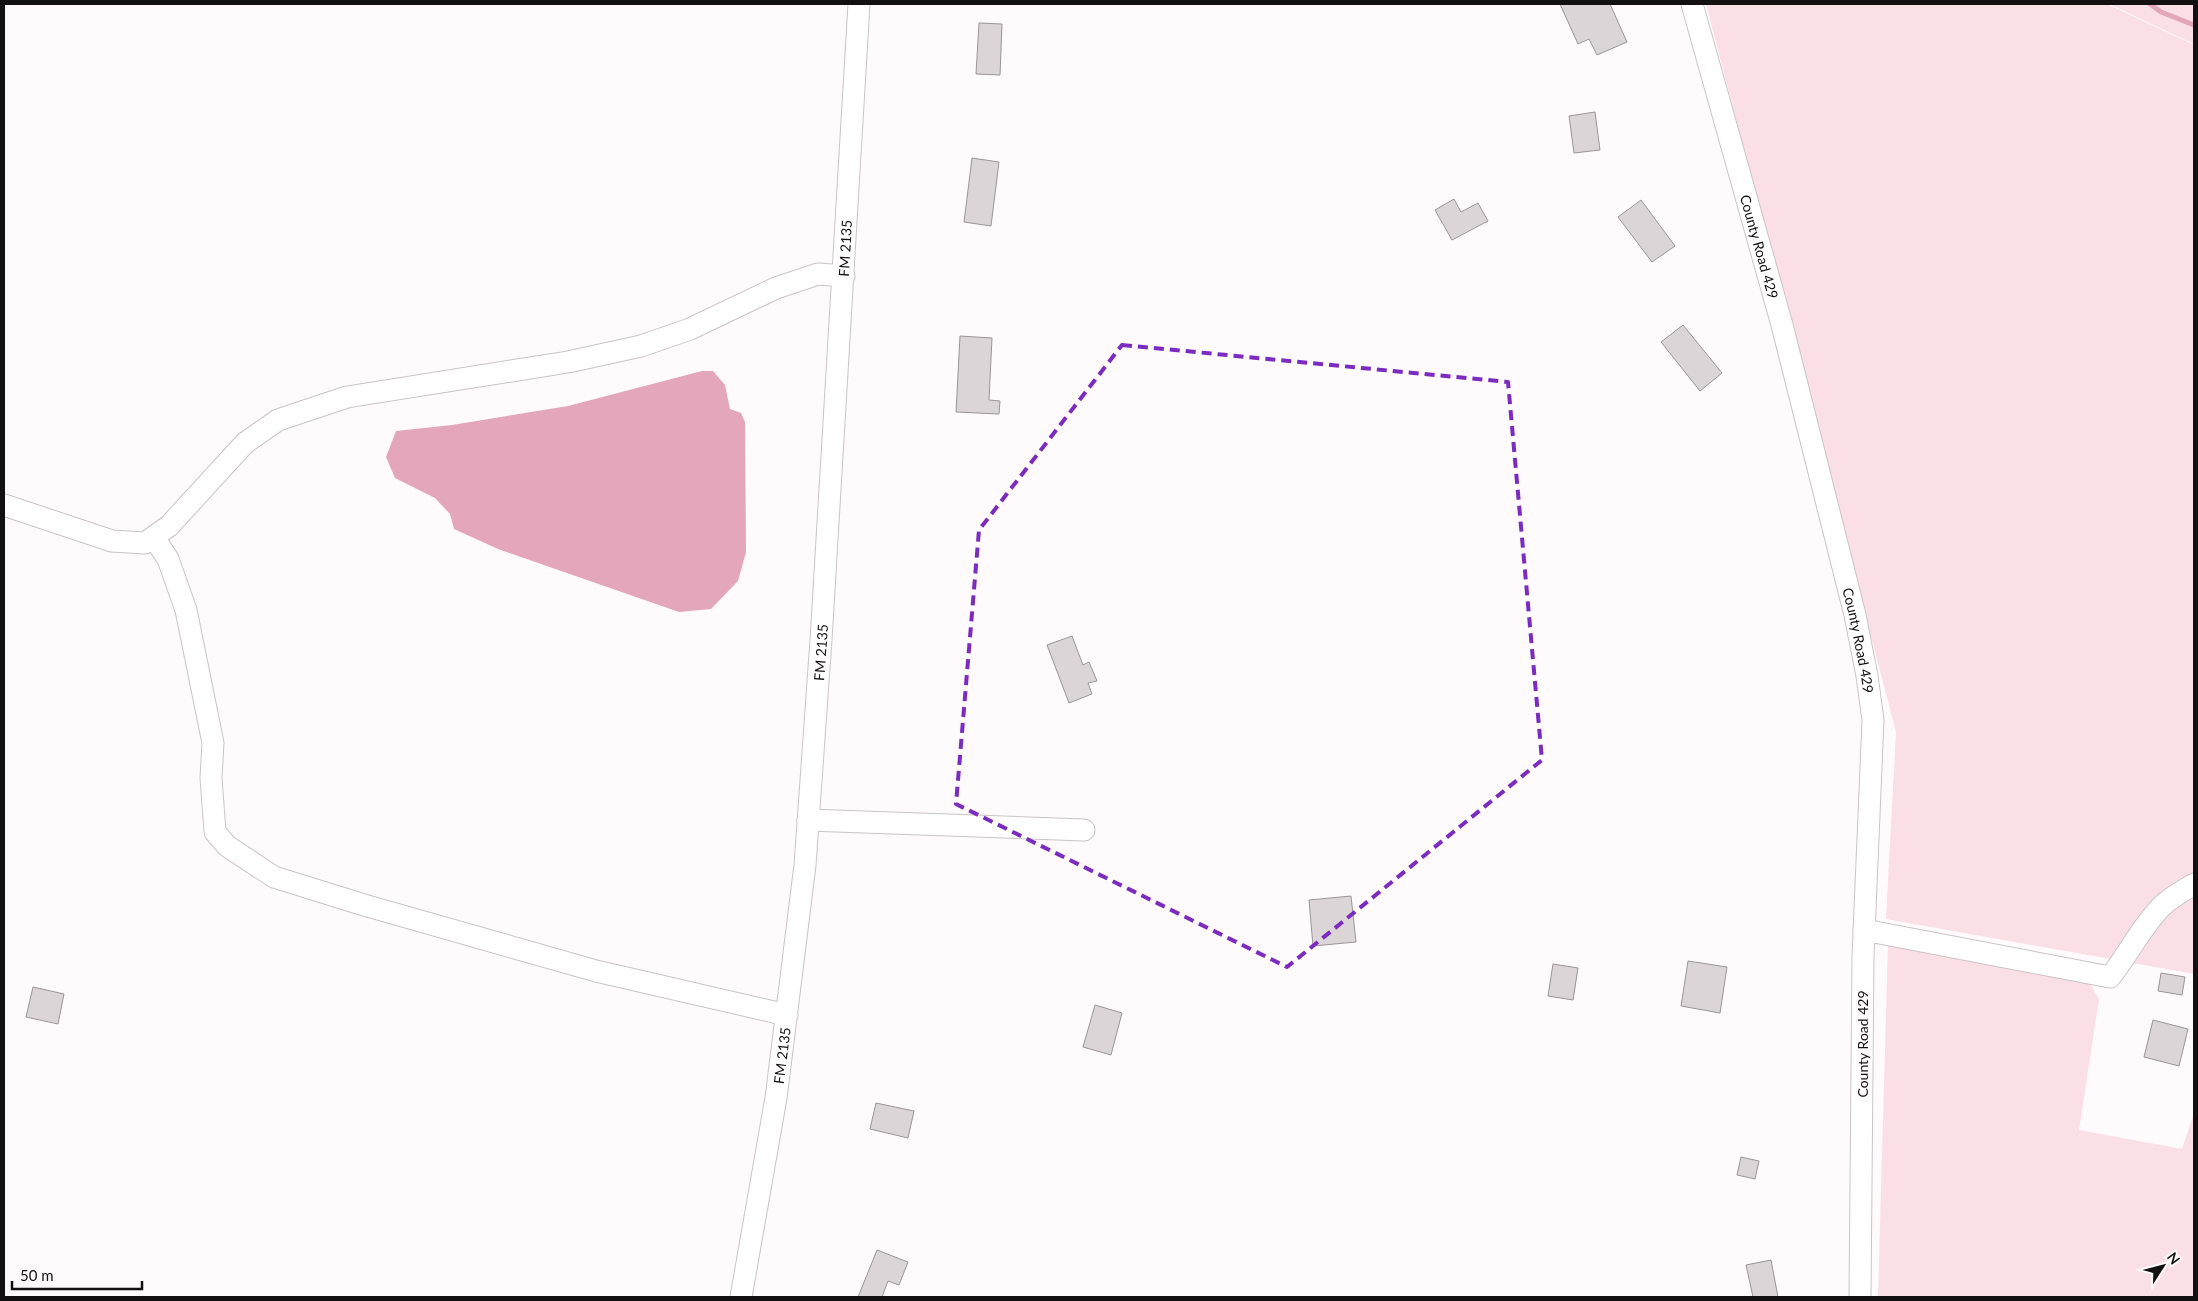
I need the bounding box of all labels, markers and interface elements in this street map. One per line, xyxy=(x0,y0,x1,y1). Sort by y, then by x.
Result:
street label: County Road 429 xyxy=(1737,193,1783,301)
street label: FM 2135 xyxy=(834,219,855,277)
street label: County Road 429 xyxy=(1840,586,1878,694)
street label: FM 2135 xyxy=(810,623,830,681)
street label: County Road 429 xyxy=(1854,990,1871,1098)
street label: FM 2135 xyxy=(769,1026,793,1085)
north arrow xyxy=(2138,1241,2188,1291)
text: N xyxy=(2164,1249,2184,1267)
scale bar xyxy=(12,1258,142,1290)
text: 50 m xyxy=(20,1266,54,1284)

